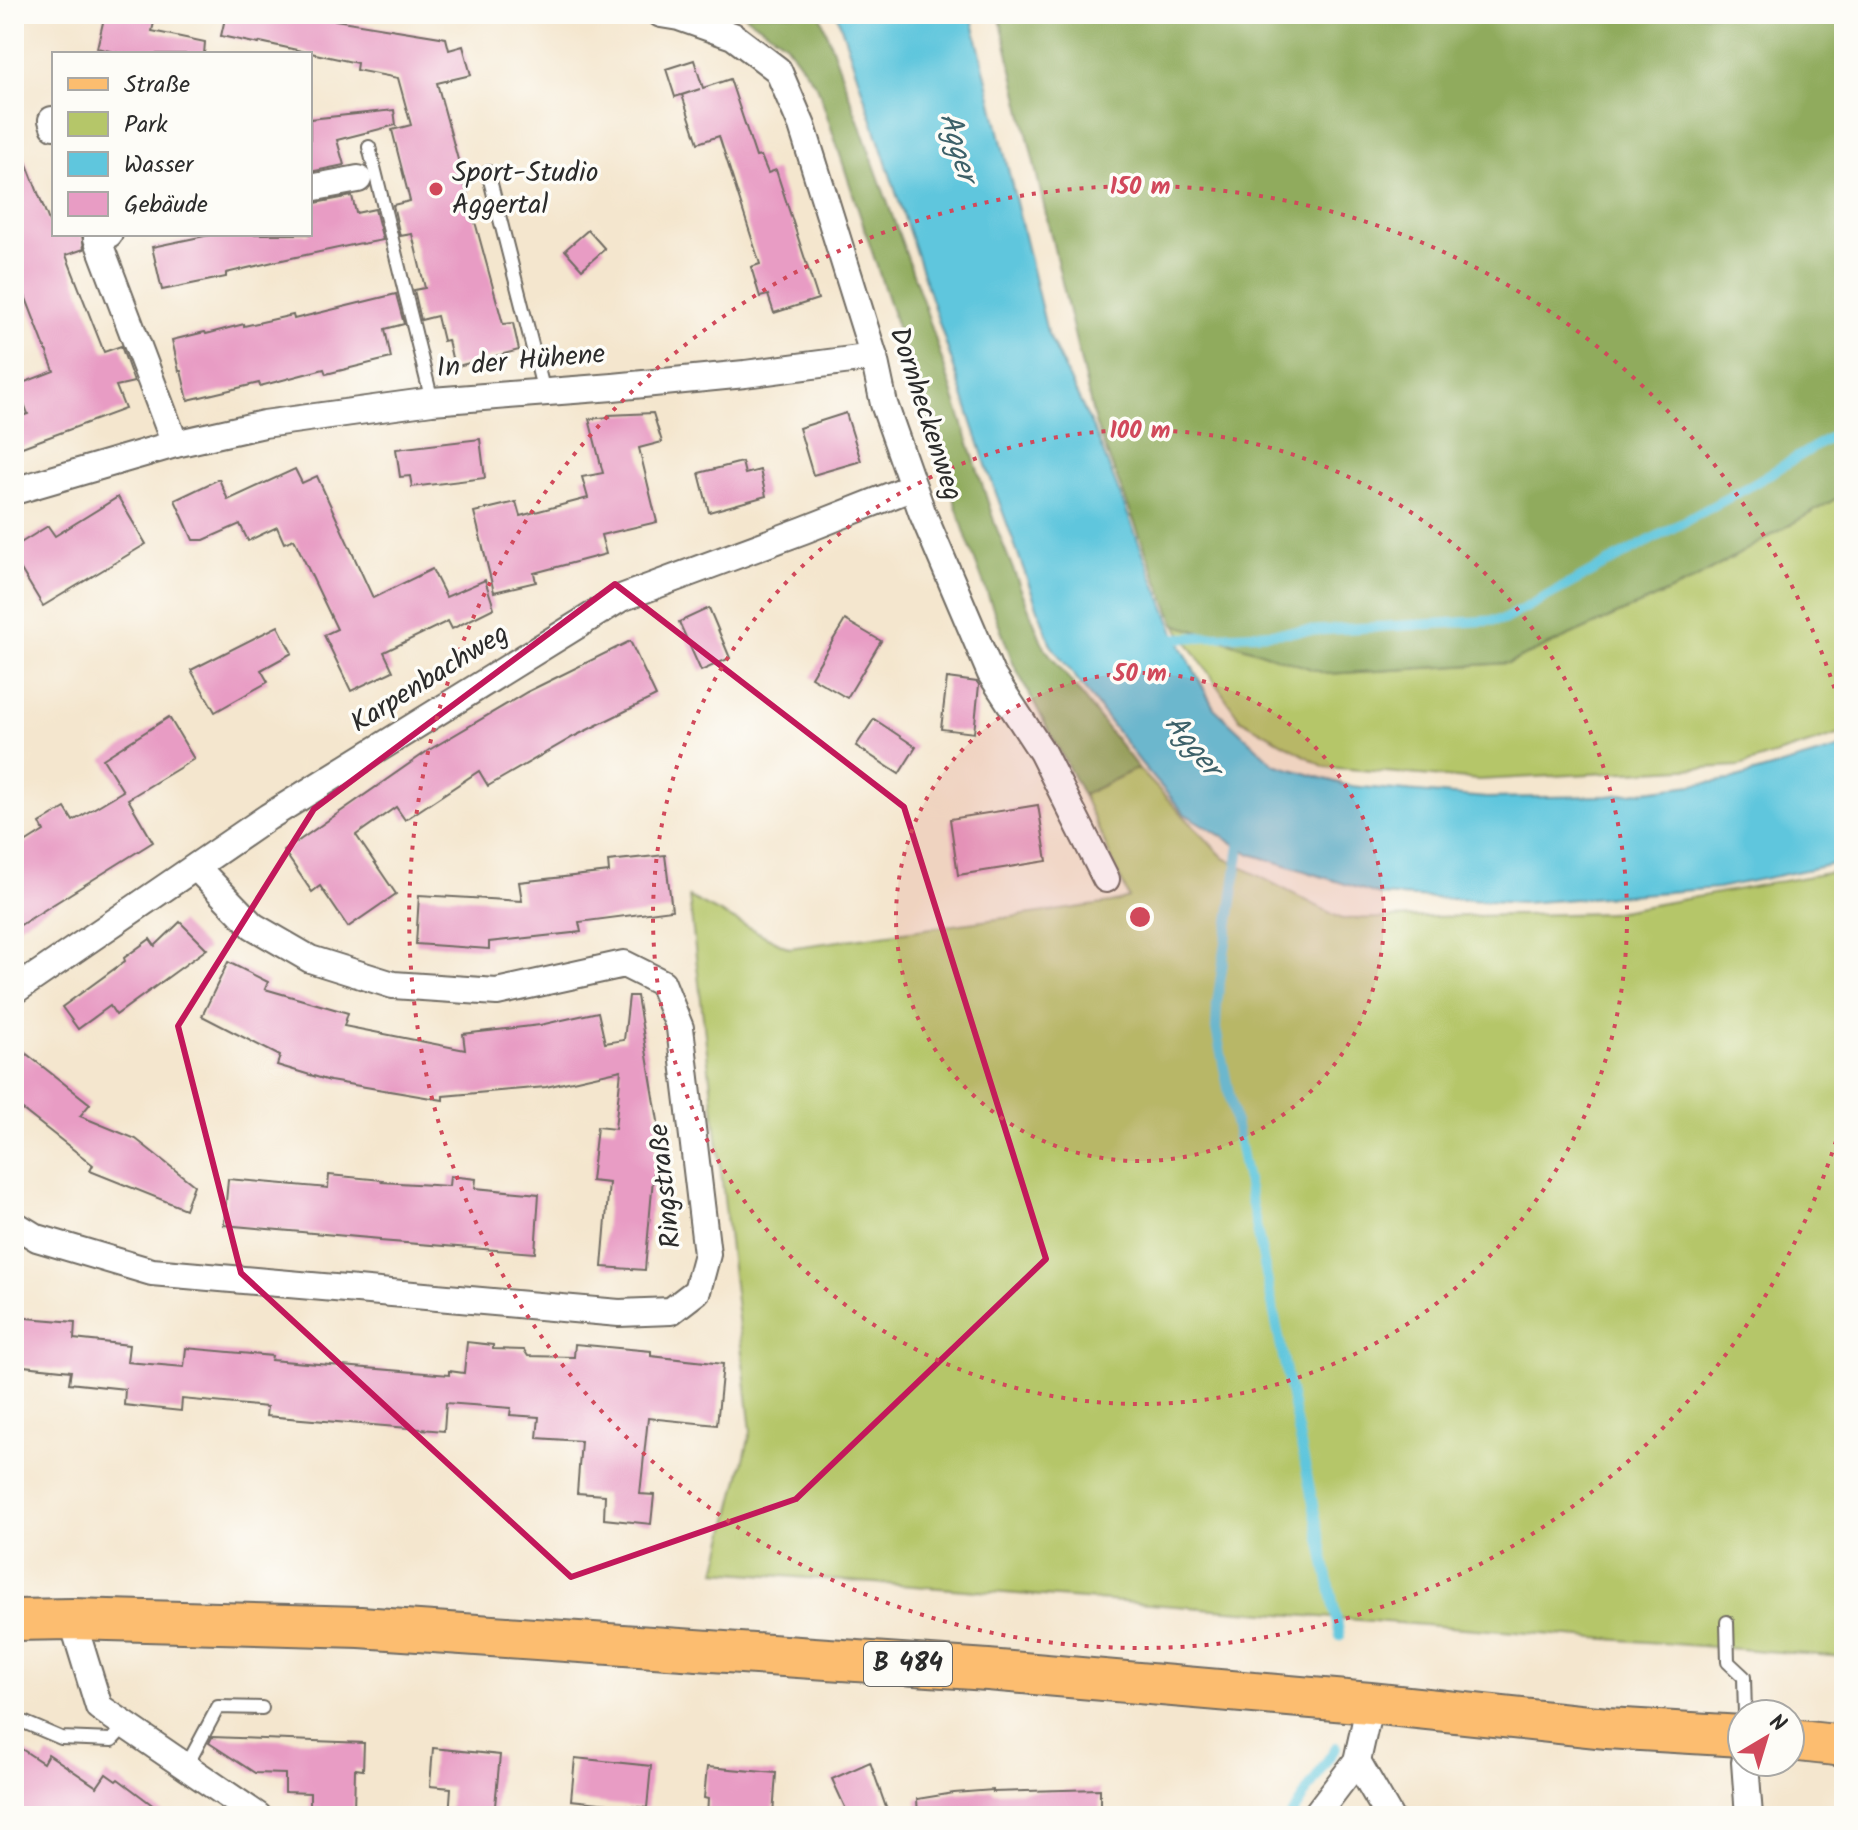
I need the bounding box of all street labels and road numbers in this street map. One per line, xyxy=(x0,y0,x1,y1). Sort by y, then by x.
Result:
street label: Dornheckenweg xyxy=(876,321,974,507)
street label: In der Hühene xyxy=(435,332,608,392)
street label: Karpenbachweg xyxy=(342,612,518,746)
street label: Ringstraße xyxy=(637,1121,695,1251)
road number: B 484 xyxy=(864,1642,952,1686)

